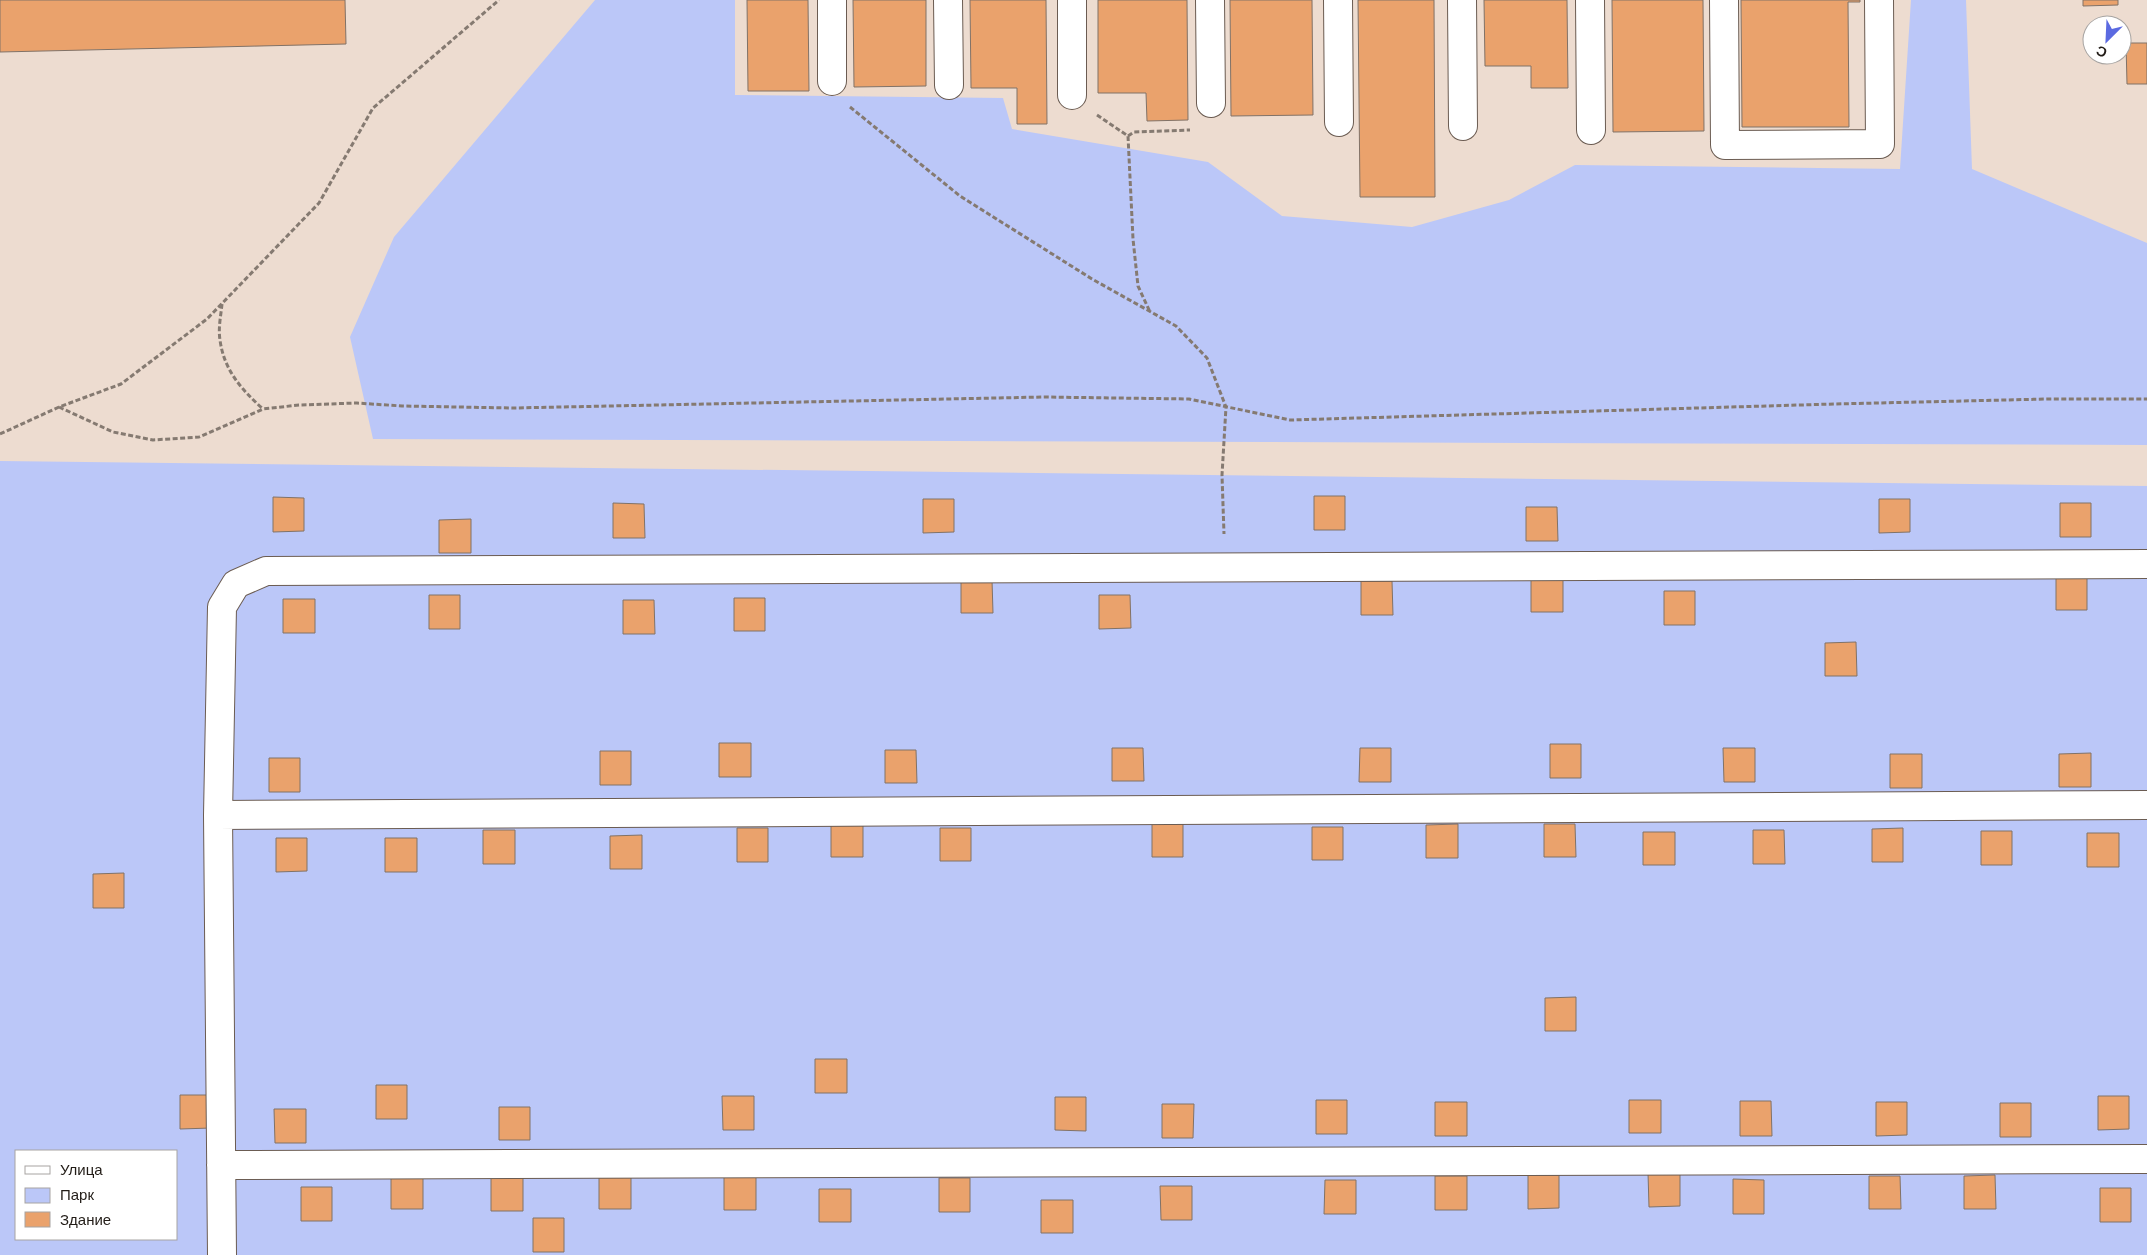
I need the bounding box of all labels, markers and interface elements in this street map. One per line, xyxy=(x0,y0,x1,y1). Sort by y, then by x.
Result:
north arrow xyxy=(2082,15,2132,65)
text: С xyxy=(2094,43,2110,61)
legend xyxy=(15,1150,178,1240)
text: Улица xyxy=(60,1161,103,1178)
text: Парк xyxy=(60,1186,94,1203)
text: Здание xyxy=(60,1211,111,1228)

